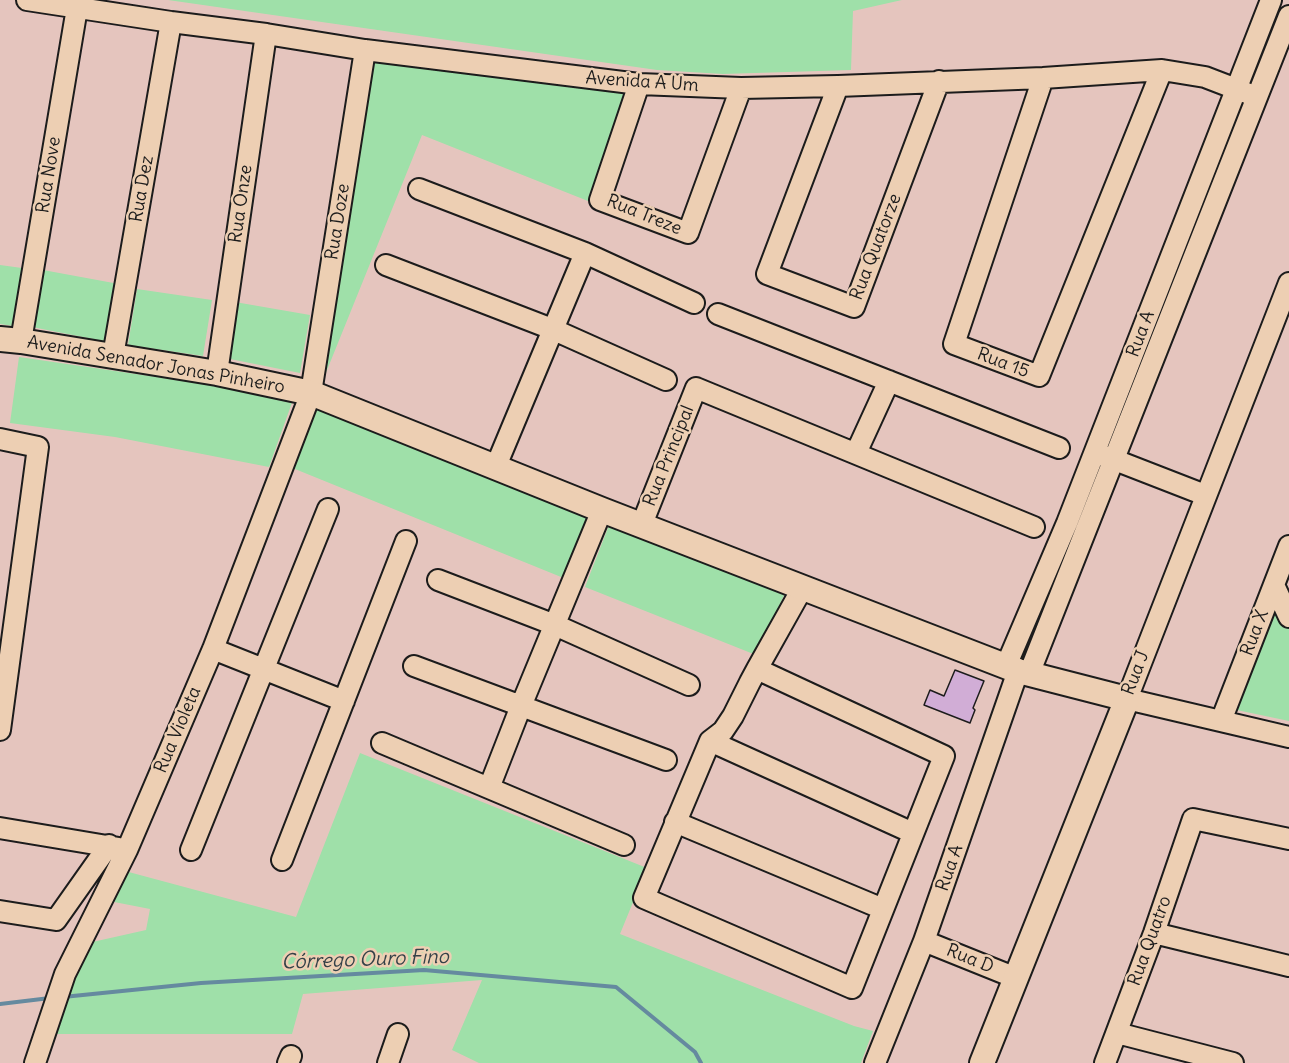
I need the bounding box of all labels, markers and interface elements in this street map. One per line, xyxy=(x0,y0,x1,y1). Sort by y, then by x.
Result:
street label: Avenida A Um xyxy=(585,67,699,97)
street label: Rua Nove xyxy=(32,135,66,215)
street label: Rua Dez xyxy=(126,154,158,224)
street label: Rua Onze xyxy=(225,164,257,244)
street label: Rua Doze xyxy=(321,182,355,262)
street label: Rua Treze xyxy=(603,190,685,240)
street label: Rua Quatorze xyxy=(846,191,906,303)
street label: Rua A xyxy=(1122,308,1160,360)
street label: Avenida Senador Jonas Pinheiro xyxy=(25,332,287,398)
street label: Rua 15 xyxy=(974,343,1032,383)
street label: Rua Principal xyxy=(639,402,699,510)
street label: Rua X xyxy=(1236,607,1274,659)
street label: Rua J xyxy=(1118,648,1154,698)
street label: Rua Violeta xyxy=(150,684,206,776)
street label: Rua A xyxy=(932,842,968,894)
street label: Rua Quatro xyxy=(1124,893,1176,989)
street label: Rua D xyxy=(943,940,997,978)
water label: Córrego Ouro Fino xyxy=(281,945,449,975)

